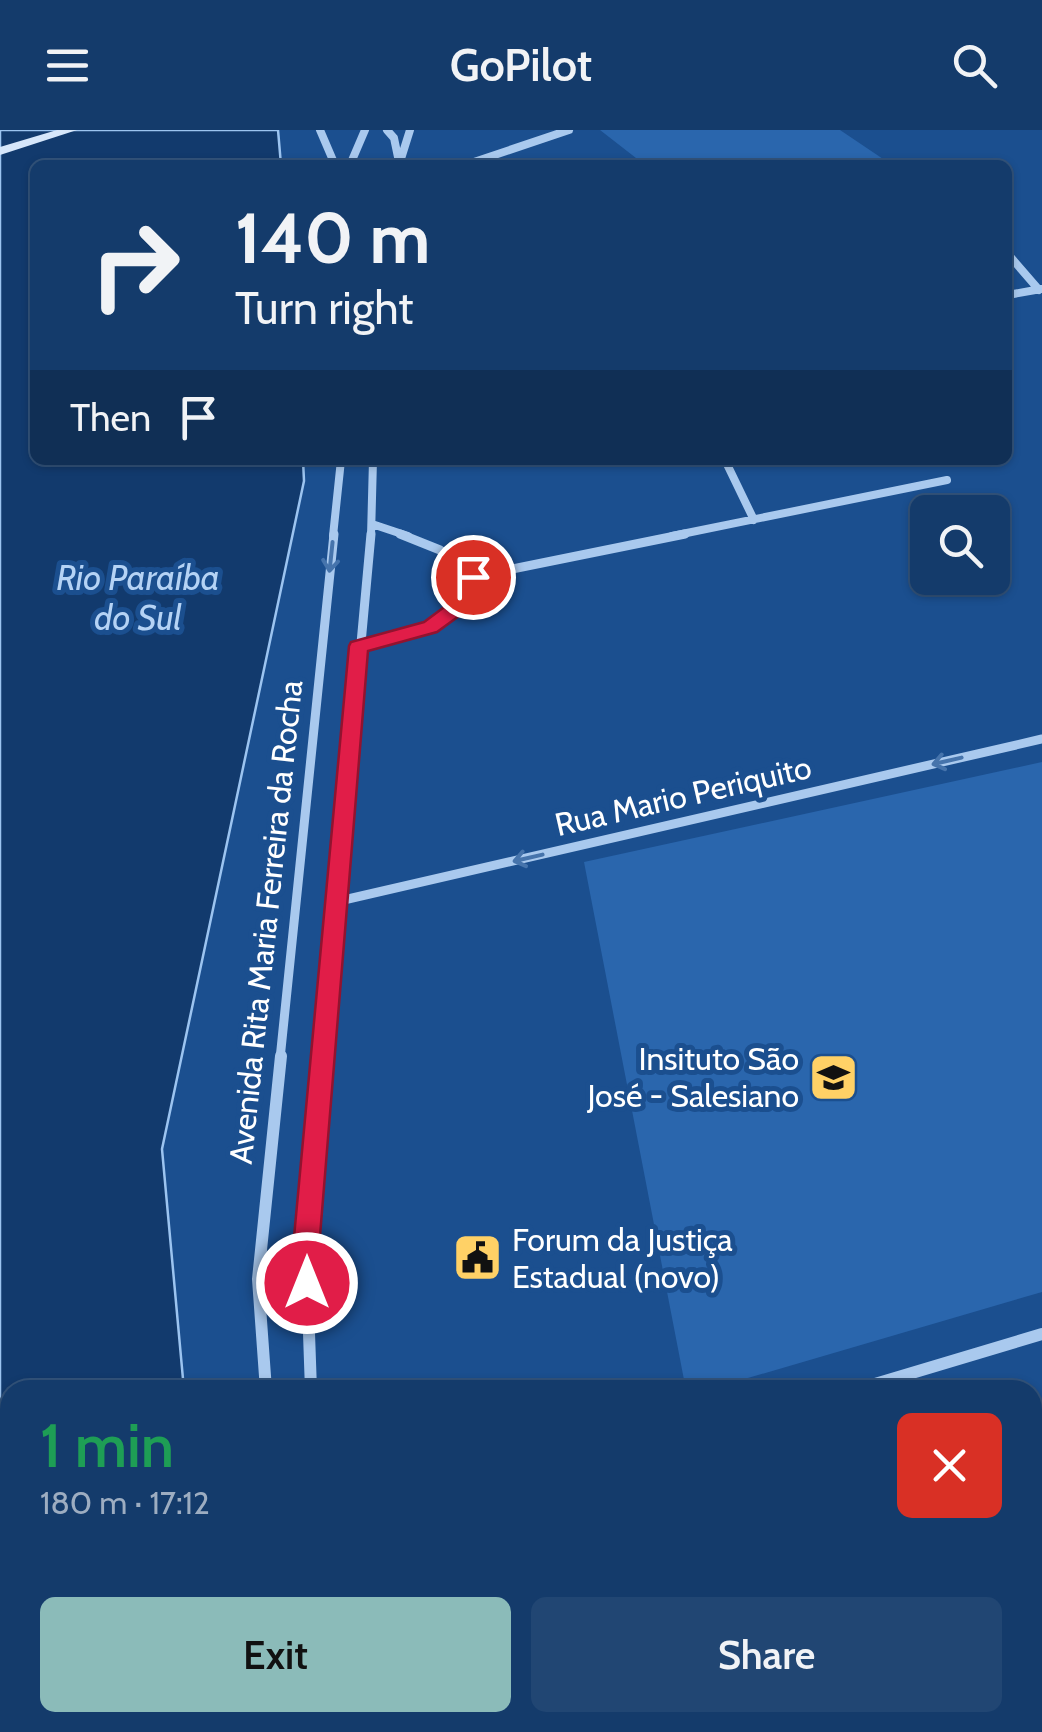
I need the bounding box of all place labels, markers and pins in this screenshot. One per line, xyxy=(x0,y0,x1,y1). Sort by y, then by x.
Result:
pin xyxy=(431,535,516,620)
place label: Insituto São José - Salesiano xyxy=(586,1039,799,1115)
school or university icon: Insituto São José - Salesiano xyxy=(808,1051,860,1103)
place label: Forum da Justiça Estadual (novo) xyxy=(512,1220,733,1296)
public building icon: Forum da Justiça Estadual (novo) xyxy=(451,1232,503,1284)

